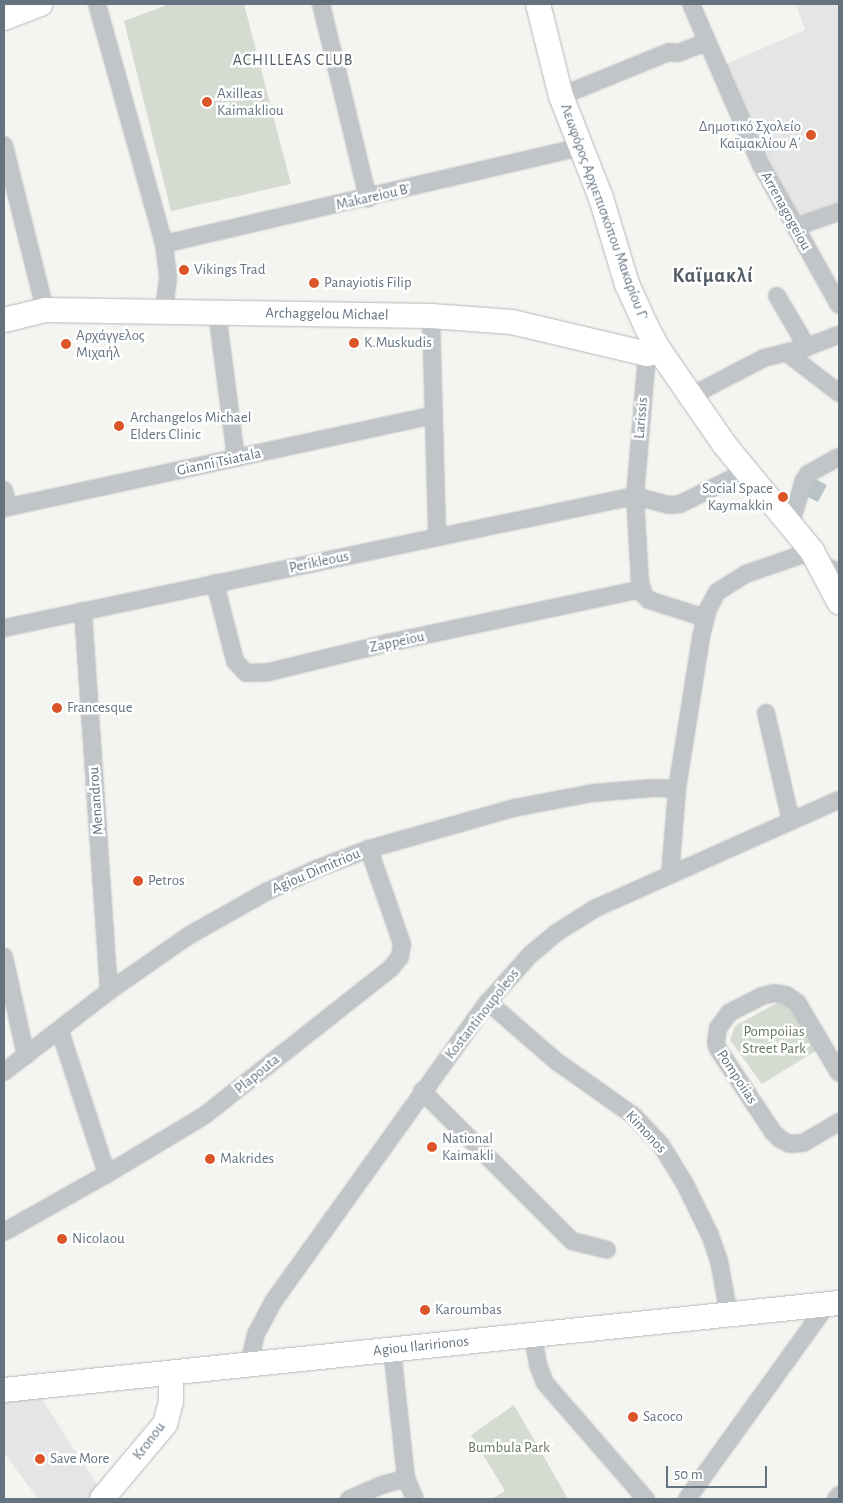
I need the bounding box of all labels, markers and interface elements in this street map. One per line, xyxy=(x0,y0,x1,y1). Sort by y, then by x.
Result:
district label: ACHILLEAS CLUB xyxy=(231,50,355,70)
place label: Axilleas Kaimakliou xyxy=(217,84,284,119)
marker: Axilleas Kaimakliou xyxy=(201,96,213,108)
street label: Λεωφόρος Αρχιεπισκόπου Μακαρίου Γ' xyxy=(556,101,652,323)
place label: Δημοτικό Σχολείο Καϊμακλίου Α΄ xyxy=(699,117,801,152)
marker: Δημοτικό Σχολείο Καϊμακλίου Α΄ xyxy=(805,129,817,141)
street label: Arrenagogeiou xyxy=(757,168,815,254)
street label: Makareiou B' xyxy=(334,180,412,214)
place label: Vikings Trad xyxy=(194,261,265,279)
marker: Vikings Trad xyxy=(178,264,190,276)
district label: Καϊμακλί xyxy=(671,264,755,288)
place label: Panayiotis Filip xyxy=(324,274,412,292)
marker: Panayiotis Filip xyxy=(308,277,320,289)
street label: Archaggelou Michael xyxy=(265,304,389,324)
place label: Αρχάγγελος Μιχαήλ xyxy=(76,326,145,361)
place label: K.Muskudis xyxy=(364,334,432,352)
marker: K.Muskudis xyxy=(348,337,360,349)
marker: Αρχάγγελος Μιχαήλ xyxy=(60,338,72,350)
street label: Larissis xyxy=(630,396,652,440)
place label: Archangelos Michael Elders Clinic xyxy=(130,408,251,443)
marker: Archangelos Michael Elders Clinic xyxy=(112,419,126,433)
street label: Gianni Tsiatala xyxy=(175,444,263,480)
place label: Social Space Kaymakkin xyxy=(702,479,773,514)
marker: Social Space Kaymakkin xyxy=(777,491,789,503)
street label: Perikleous xyxy=(287,547,351,577)
street label: Zappeiou xyxy=(368,627,426,657)
place label: Francesque xyxy=(67,699,133,717)
marker: Francesque xyxy=(51,702,63,714)
street label: Menandrou xyxy=(85,766,107,836)
street label: Agiou Dimitriou xyxy=(269,844,363,898)
place label: Petros xyxy=(148,872,185,890)
marker: Petros xyxy=(132,875,144,887)
street label: Kostantinoupoleos xyxy=(441,965,523,1063)
park label: Pompoiias Street Park xyxy=(742,1022,806,1057)
street label: Pompoiias xyxy=(713,1046,761,1108)
street label: Plapouta xyxy=(231,1050,283,1098)
street label: Kimonos xyxy=(622,1107,670,1157)
place label: National Kaimakli xyxy=(442,1129,494,1164)
marker: National Kaimakli xyxy=(426,1141,438,1153)
place label: Makrides xyxy=(220,1150,274,1168)
marker: Makrides xyxy=(204,1153,216,1165)
place label: Nicolaou xyxy=(72,1230,125,1248)
marker: Nicolaou xyxy=(56,1233,68,1245)
place label: Karoumbas xyxy=(435,1301,502,1319)
marker: Karoumbas xyxy=(419,1304,431,1316)
street label: Agiou Ilaririonos xyxy=(372,1332,470,1360)
place label: Sacoco xyxy=(643,1408,683,1426)
marker: Sacoco xyxy=(627,1411,639,1423)
street label: Kronou xyxy=(129,1418,169,1464)
park label: Bumbula Park xyxy=(468,1439,550,1457)
place label: Save More xyxy=(50,1450,110,1468)
marker: Save More xyxy=(34,1453,46,1465)
scale bar xyxy=(668,1456,769,1488)
text: 50 m xyxy=(674,1467,703,1482)

